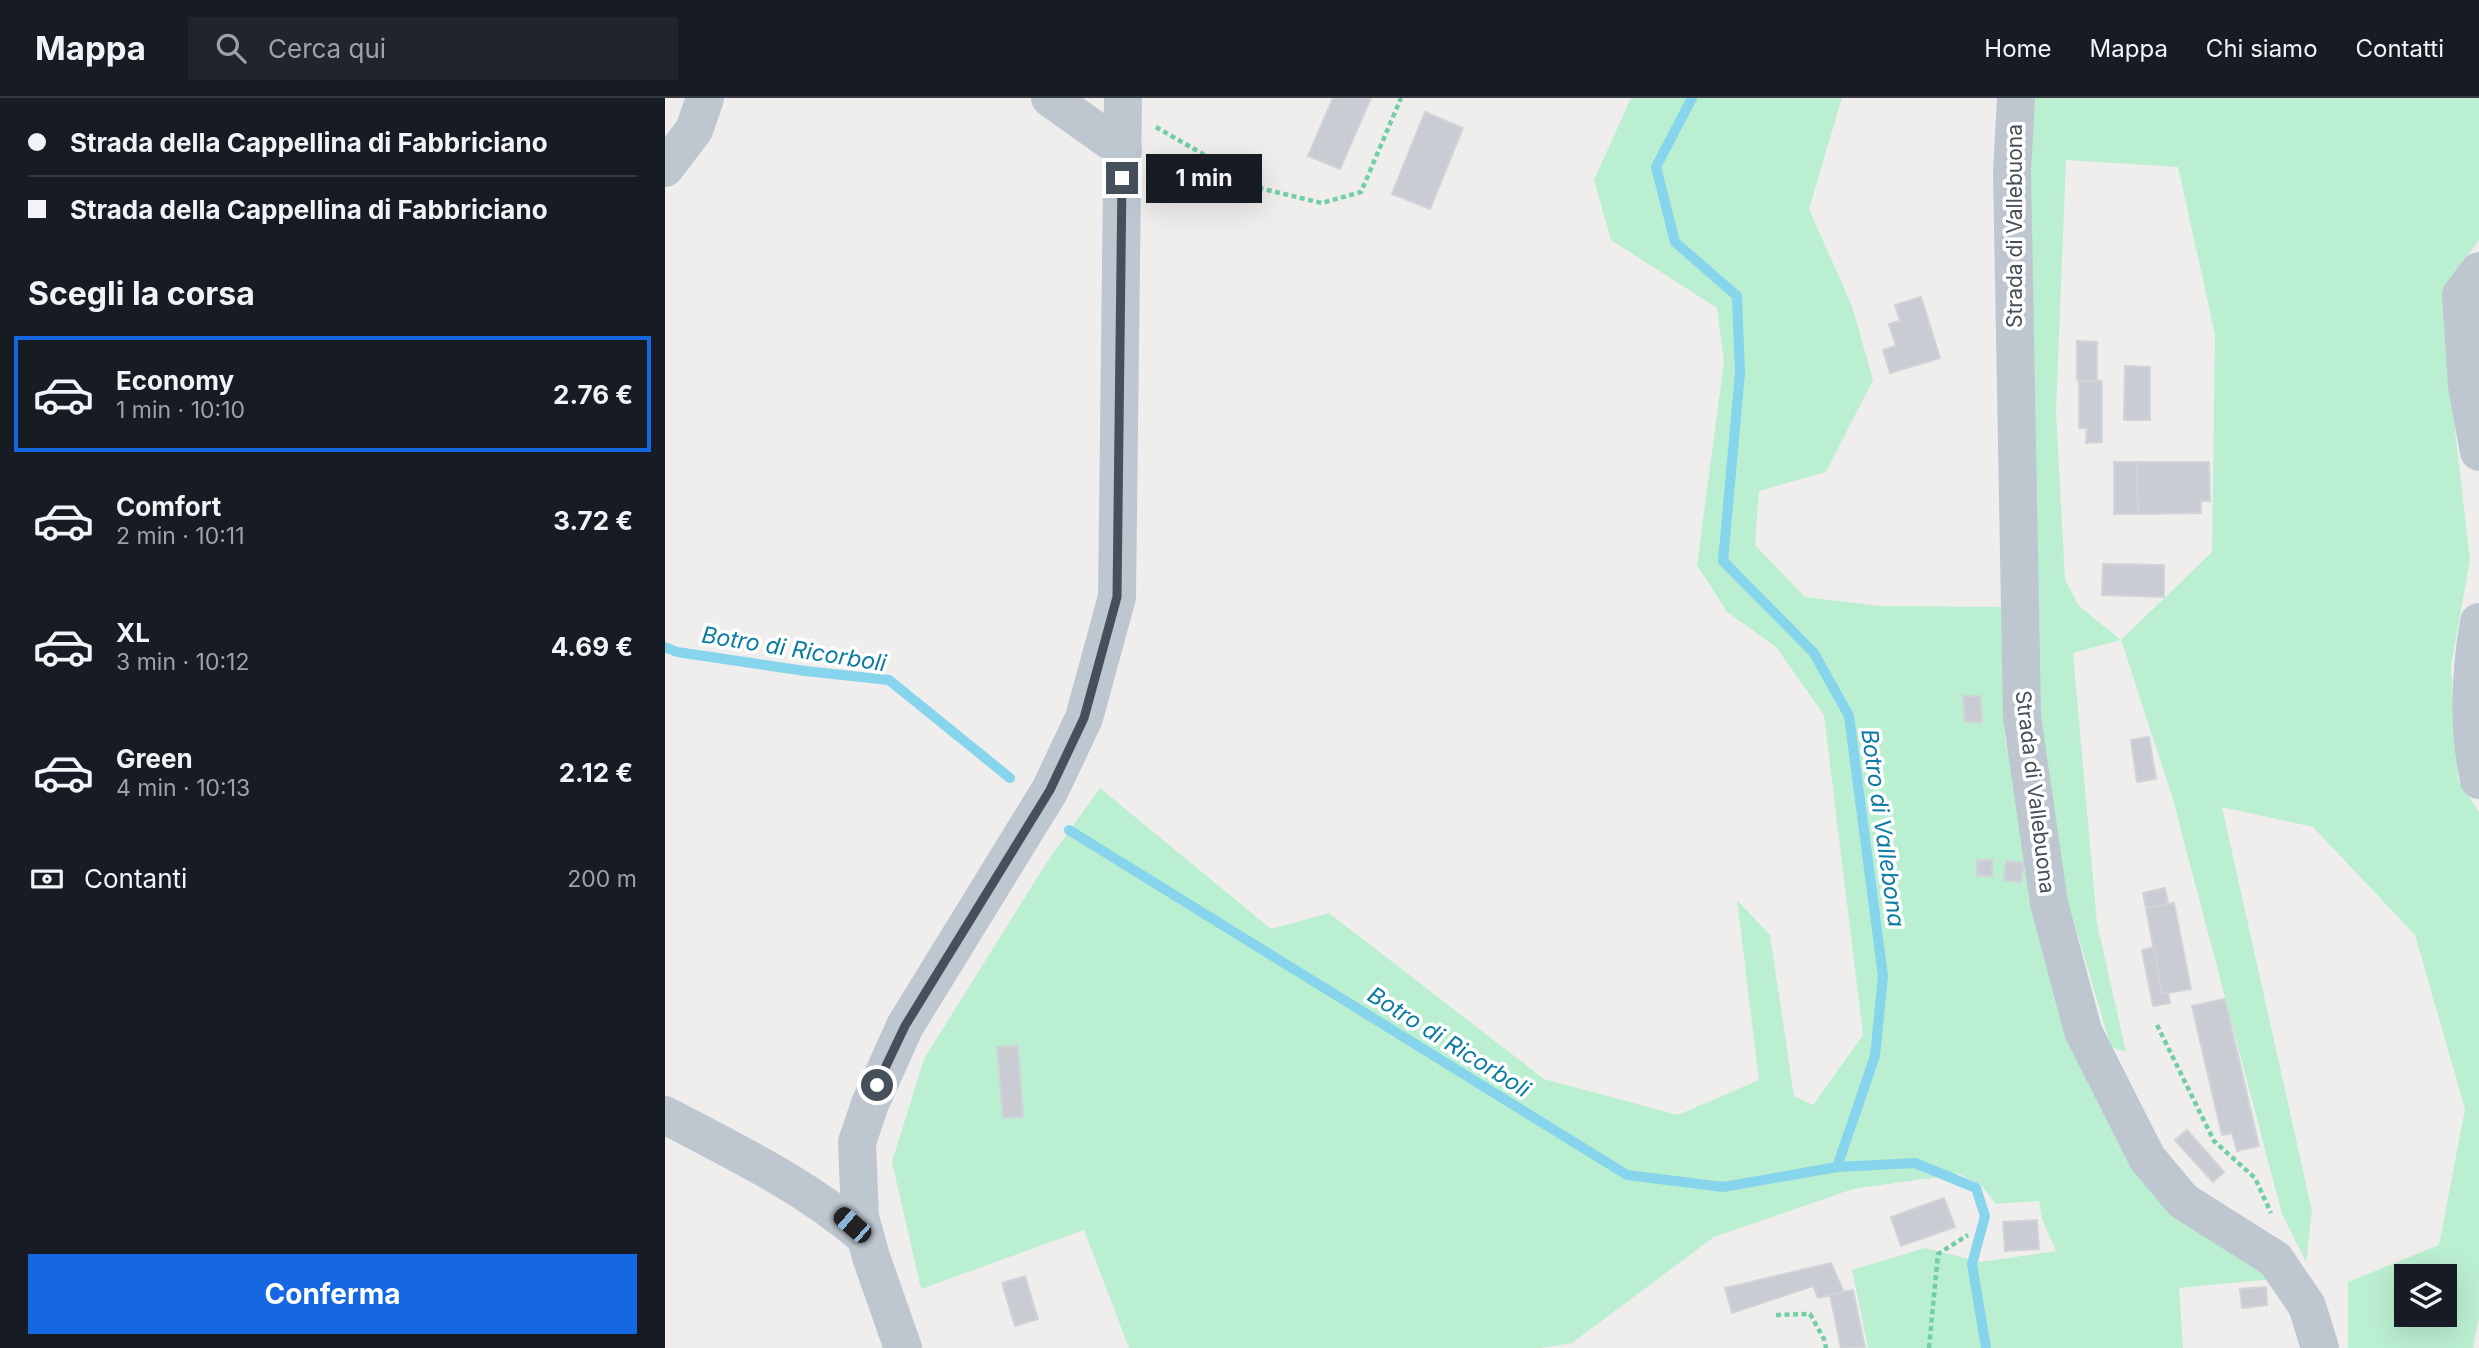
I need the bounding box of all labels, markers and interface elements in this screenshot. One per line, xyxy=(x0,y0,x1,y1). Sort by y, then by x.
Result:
search box xyxy=(188,17,678,80)
text: Mappa xyxy=(35,28,146,68)
icon: search xyxy=(212,29,250,67)
text: Cerca qui xyxy=(268,33,386,64)
text: Home xyxy=(1984,34,2052,63)
text: Mappa xyxy=(2090,34,2168,63)
text: Chi siamo xyxy=(2206,34,2318,63)
text: Contatti xyxy=(2356,34,2444,63)
street label: Strada di Vallebuona xyxy=(2002,124,2027,328)
text: Strada della Cappellina di Fabbriciano xyxy=(70,127,548,158)
callout: 1 min xyxy=(1147,154,1262,202)
route end xyxy=(1106,162,1138,194)
text: 1 min xyxy=(1176,164,1232,192)
text: Strada della Cappellina di Fabbriciano xyxy=(70,194,548,225)
text: Scegli la corsa xyxy=(28,274,255,313)
icon: car xyxy=(32,363,95,426)
text: Economy xyxy=(116,365,234,396)
text: 2.76 € xyxy=(553,379,633,410)
text: 1 min · 10:10 xyxy=(116,396,245,424)
icon: car xyxy=(32,489,95,552)
text: Comfort xyxy=(116,491,221,522)
text: 3.72 € xyxy=(553,505,633,536)
text: 2 min · 10:11 xyxy=(116,522,245,550)
icon: car xyxy=(32,615,95,678)
text: XL xyxy=(116,617,150,648)
water label: Botro di Ricorboli xyxy=(700,621,889,677)
text: 4.69 € xyxy=(551,631,633,662)
text: 3 min · 10:12 xyxy=(116,648,249,676)
street label: Strada di Vallebuona xyxy=(2011,689,2060,895)
water label: Botro di Vallebona xyxy=(1855,727,1911,929)
icon: car xyxy=(32,741,95,804)
text: Green xyxy=(116,743,193,774)
text: 2.12 € xyxy=(559,757,633,788)
text: 4 min · 10:13 xyxy=(116,774,250,802)
icon: cash xyxy=(28,860,66,898)
text: Contanti xyxy=(84,863,187,894)
text: 200 m xyxy=(567,865,637,893)
water label: Botro di Ricorboli xyxy=(1362,981,1536,1104)
route start xyxy=(861,1069,893,1101)
car xyxy=(830,1203,875,1247)
button: Conferma xyxy=(28,1254,637,1334)
map controls xyxy=(2394,1264,2457,1327)
button: layers xyxy=(2394,1264,2457,1327)

